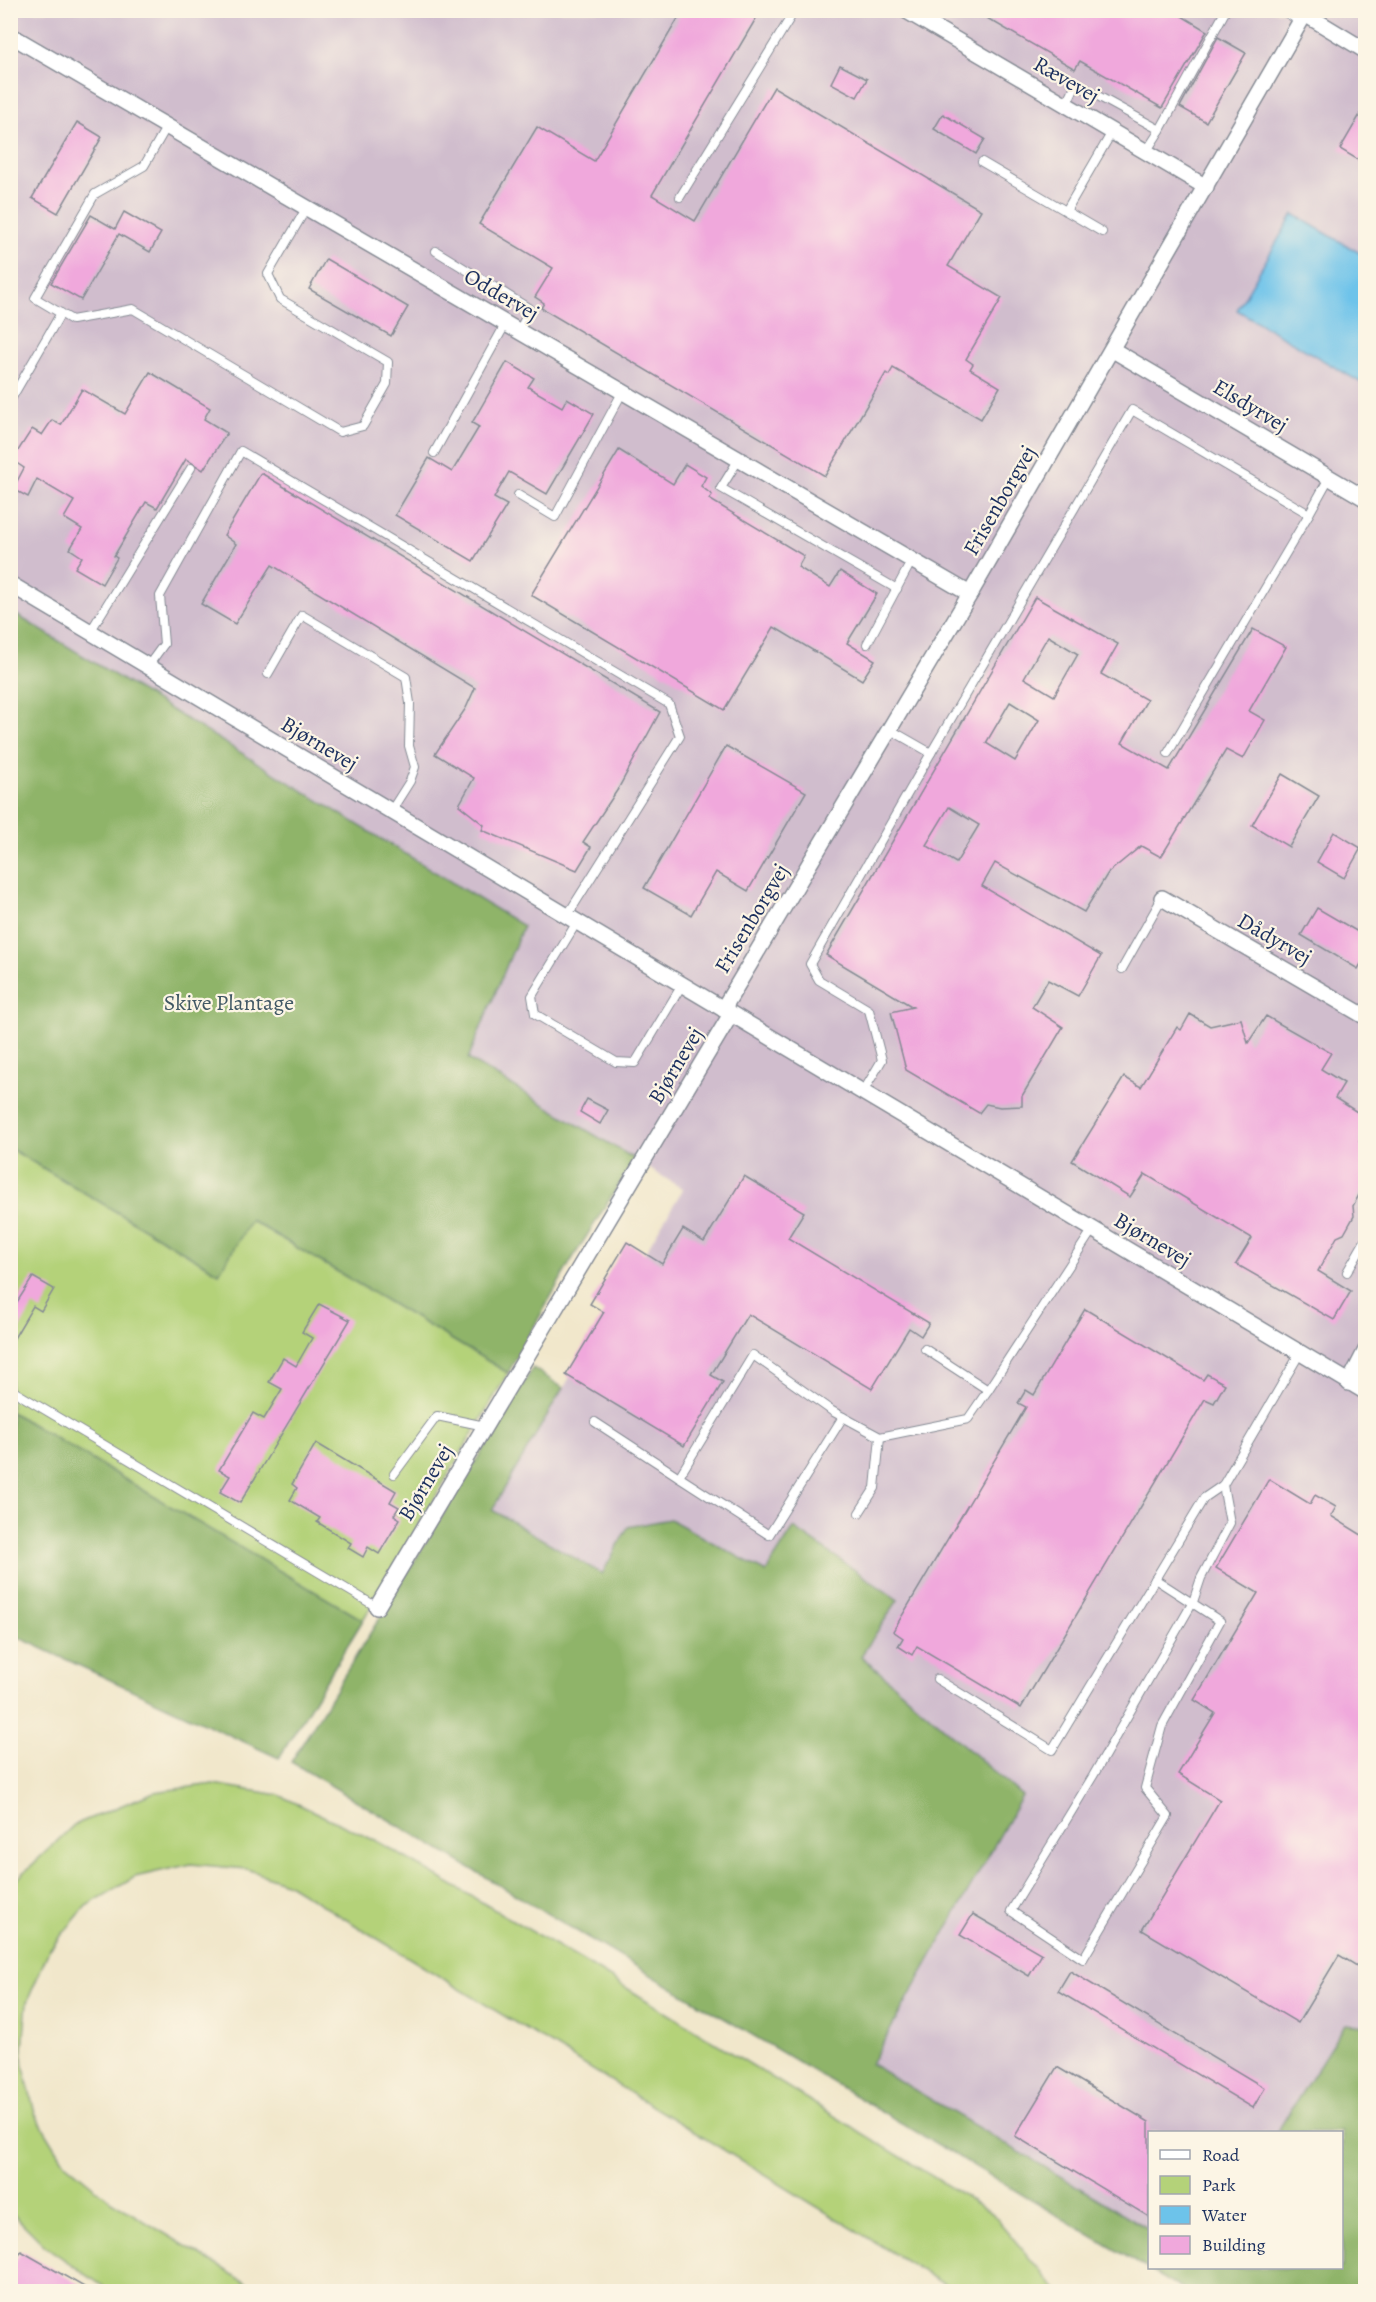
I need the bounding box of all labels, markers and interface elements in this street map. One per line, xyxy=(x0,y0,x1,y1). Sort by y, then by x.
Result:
street label: Rævevej xyxy=(1028,49,1105,111)
street label: Oddervej xyxy=(458,261,545,328)
street label: Elsdyrvej xyxy=(1207,372,1294,440)
street label: Frisenborgvej xyxy=(956,440,1044,561)
street label: Bjørnevej xyxy=(275,709,364,779)
street label: Frisenborgvej xyxy=(707,858,796,979)
street label: Dådyrvej xyxy=(1232,906,1317,972)
park label: Skive Plantage xyxy=(164,988,294,1018)
street label: Bjørnevej xyxy=(641,1021,711,1110)
street label: Bjørnevej xyxy=(1108,1205,1197,1275)
street label: Bjørnevej xyxy=(391,1438,461,1527)
legend xyxy=(1148,2131,1343,2269)
text: Road xyxy=(1202,2143,1240,2167)
text: Park xyxy=(1202,2173,1236,2197)
text: Water xyxy=(1201,2203,1247,2227)
text: Building xyxy=(1202,2233,1266,2257)

